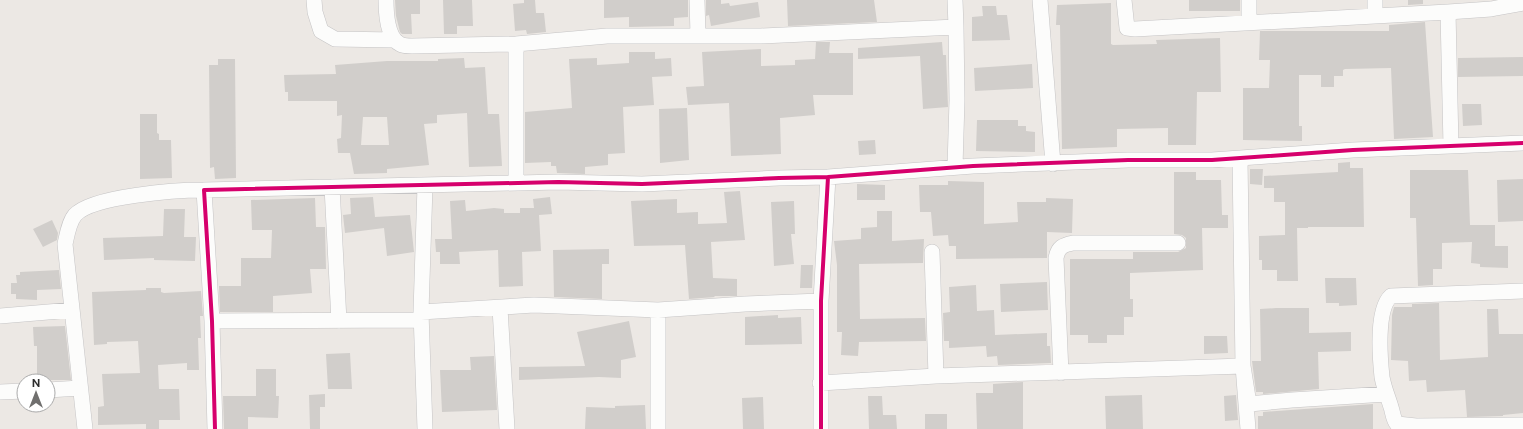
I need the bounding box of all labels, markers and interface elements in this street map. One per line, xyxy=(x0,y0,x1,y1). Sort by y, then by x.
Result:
north arrow xyxy=(16,373,56,413)
text: N xyxy=(32,377,40,389)

